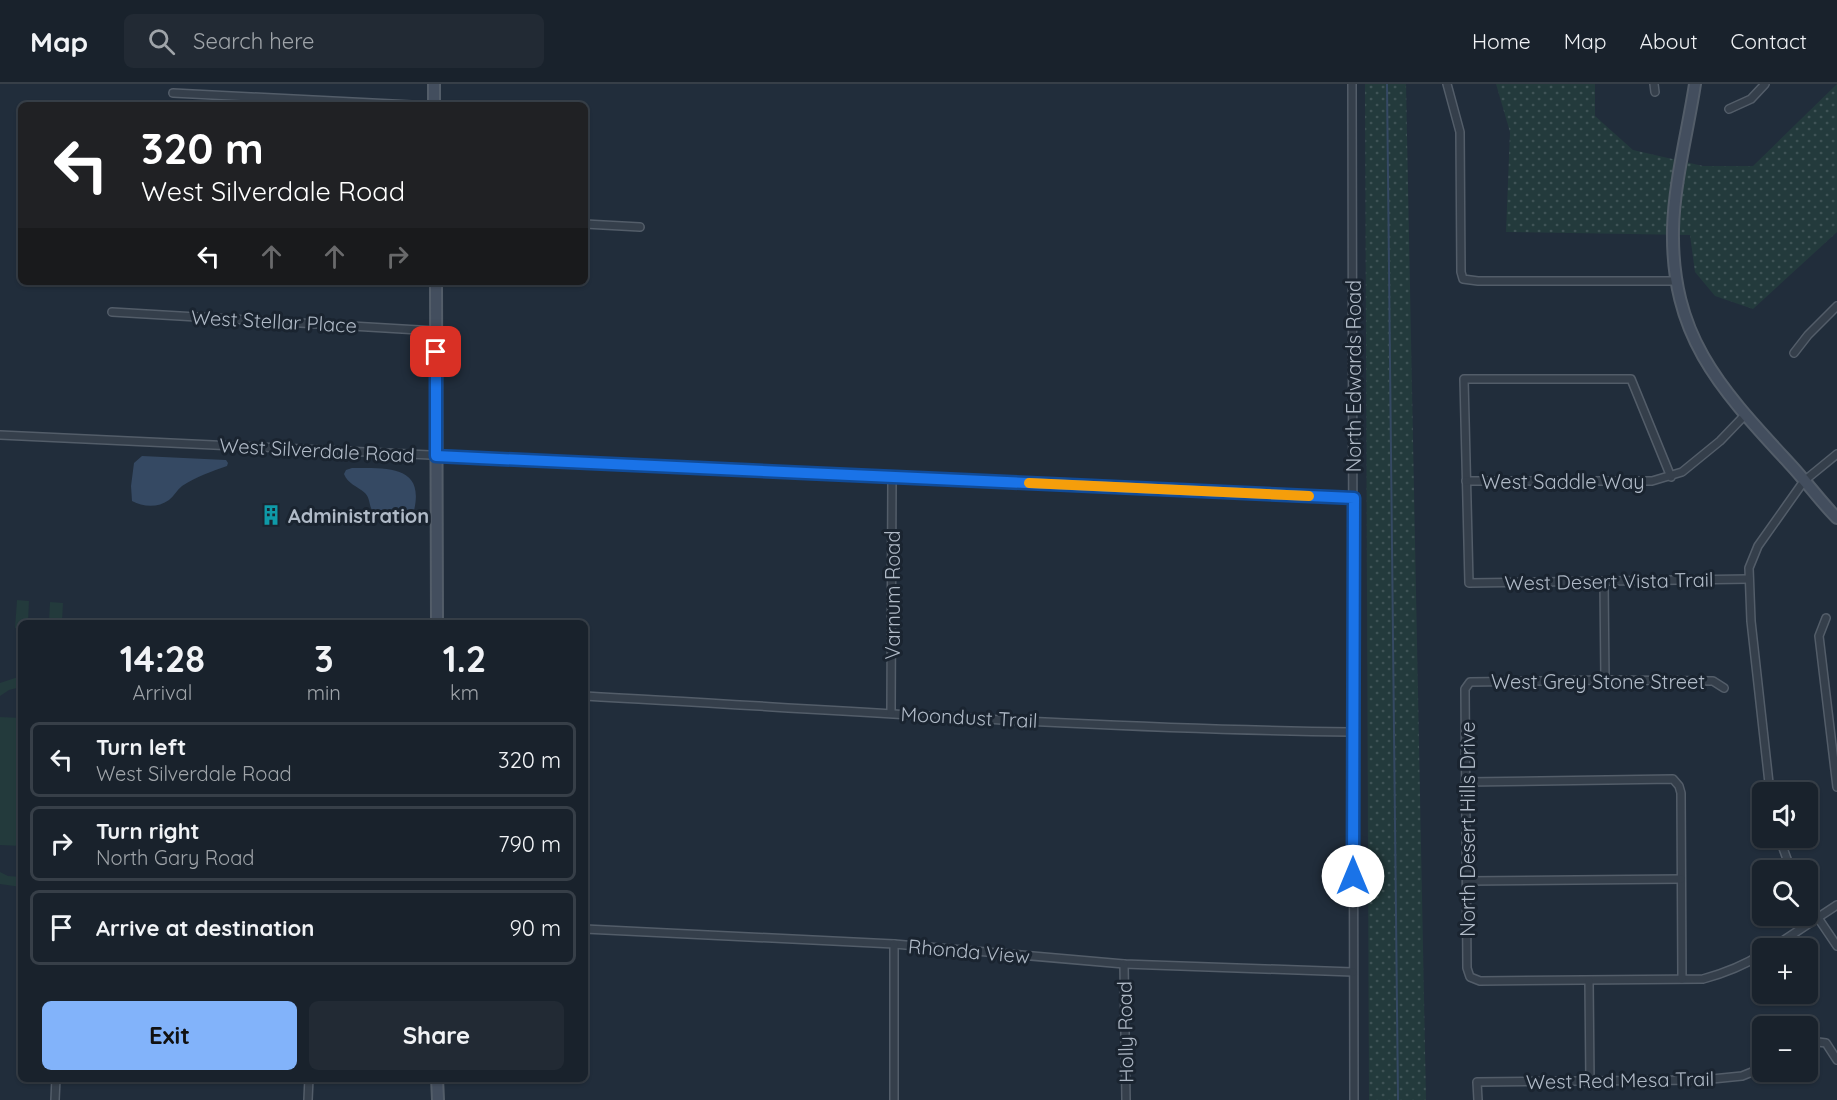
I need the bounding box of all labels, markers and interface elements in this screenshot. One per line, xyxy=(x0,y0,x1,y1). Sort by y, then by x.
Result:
search box xyxy=(124,14,544,68)
text: Map xyxy=(30,24,88,59)
icon: search xyxy=(145,25,178,58)
text: Search here xyxy=(193,27,315,55)
text: Home xyxy=(1472,28,1531,54)
text: Map xyxy=(1564,28,1607,54)
text: About xyxy=(1640,28,1698,54)
text: Contact xyxy=(1731,28,1807,54)
text: 320 m xyxy=(141,122,264,175)
icon: left xyxy=(42,126,120,204)
text: West Silverdale Road xyxy=(141,174,405,208)
icon: left xyxy=(192,240,225,273)
icon: ahead xyxy=(255,240,288,273)
icon: ahead xyxy=(318,240,351,273)
icon: right xyxy=(381,240,414,273)
street label: North Edwards Road xyxy=(1341,280,1366,472)
street label: West Stellar Place xyxy=(190,304,358,338)
pin xyxy=(410,326,461,377)
icon: arrive xyxy=(419,335,452,368)
street label: West Silverdale Road xyxy=(219,432,415,468)
street label: West Saddle Way xyxy=(1481,469,1645,494)
building icon: Administration xyxy=(259,503,283,527)
place label: Administration xyxy=(288,503,429,528)
street label: Varnum Road xyxy=(880,530,905,660)
street label: West Desert Vista Trail xyxy=(1504,567,1714,595)
text: 14:28 xyxy=(120,636,205,681)
text: 3 xyxy=(314,636,334,681)
text: 1.2 xyxy=(443,636,486,681)
street label: West Grey Stone Street xyxy=(1491,669,1705,694)
text: Arrival xyxy=(132,680,192,705)
text: min xyxy=(307,680,341,705)
text: km xyxy=(450,680,479,705)
street label: Moondust Trail xyxy=(900,701,1038,733)
street label: North Desert Hills Drive xyxy=(1455,721,1480,937)
text: Turn left xyxy=(96,733,186,761)
icon: left xyxy=(45,743,78,776)
text: 320 m xyxy=(498,746,561,774)
text: West Silverdale Road xyxy=(96,761,292,786)
map controls xyxy=(1752,782,1818,1082)
button: sound xyxy=(1752,782,1818,848)
text: Turn right xyxy=(96,817,200,845)
icon: right xyxy=(45,827,78,860)
text: 790 m xyxy=(498,830,561,858)
position arrow xyxy=(1321,844,1385,908)
text: North Gary Road xyxy=(96,845,254,870)
button: search xyxy=(1752,860,1818,926)
icon: arrive xyxy=(45,911,78,944)
text: Arrive at destination xyxy=(96,914,314,942)
text: 90 m xyxy=(510,914,561,942)
street label: Rhonda View xyxy=(907,933,1031,969)
button: + xyxy=(1752,938,1818,1004)
street label: Holly Road xyxy=(1112,981,1138,1083)
button: Exit xyxy=(42,1001,297,1070)
button: Share xyxy=(309,1001,564,1070)
button: − xyxy=(1752,1016,1818,1082)
street label: West Red Mesa Trail xyxy=(1526,1066,1714,1094)

